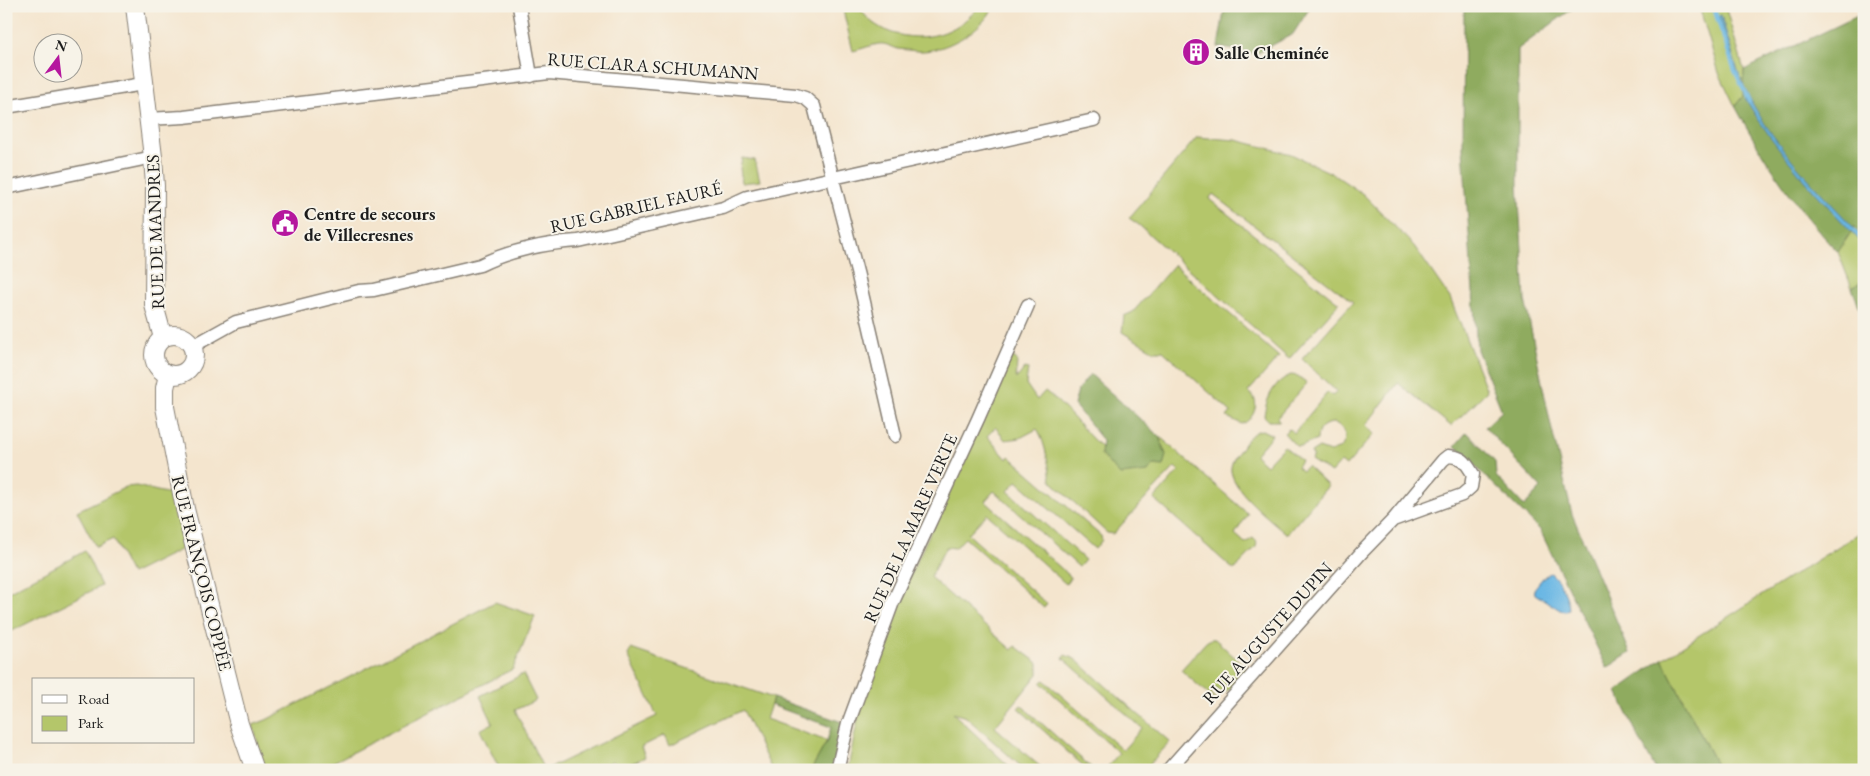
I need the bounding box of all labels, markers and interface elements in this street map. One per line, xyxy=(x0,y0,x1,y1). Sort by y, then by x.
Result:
north arrow xyxy=(32,32,82,82)
text: N xyxy=(54,35,70,56)
building icon: Salle Cheminée xyxy=(1181,37,1211,67)
place label: Salle Cheminée xyxy=(1215,41,1329,64)
street label: RUE CLARA SCHUMANN xyxy=(547,47,760,85)
street label: RUE DE MANDRES xyxy=(141,154,169,310)
street label: RUE GABRIEL FAURÉ xyxy=(548,176,724,238)
place label: Centre de secours de Villecresnes xyxy=(304,202,436,246)
public building icon: Centre de secours de Villecresnes xyxy=(270,208,300,238)
street label: RUE DE LA MARE VERTE xyxy=(858,430,962,626)
street label: RUE FRANÇOIS COPPÉE xyxy=(167,473,237,673)
street label: RUE AUGUSTE DUPIN xyxy=(1197,557,1337,709)
legend xyxy=(32,678,195,744)
text: Road xyxy=(78,689,110,708)
text: Park xyxy=(78,713,105,732)

